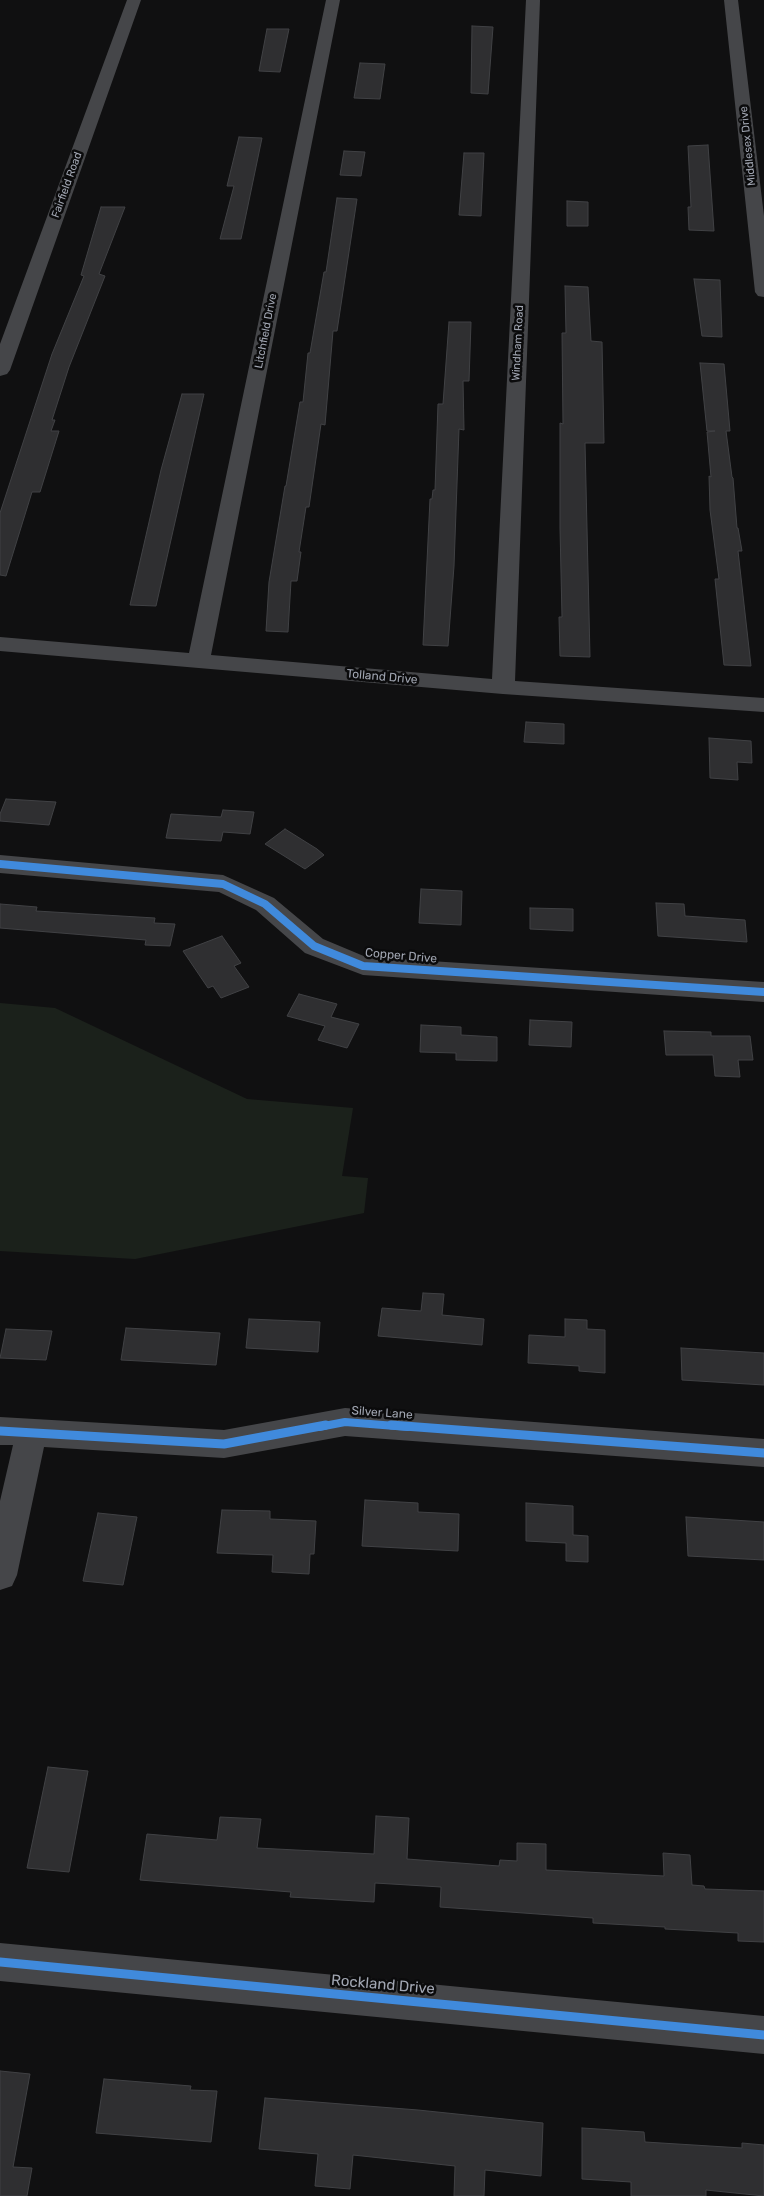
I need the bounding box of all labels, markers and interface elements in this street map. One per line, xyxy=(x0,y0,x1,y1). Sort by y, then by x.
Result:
street label: Middlesex Drive xyxy=(737,105,759,187)
street label: Fairfield Road xyxy=(49,150,85,220)
street label: Litchfield Drive xyxy=(252,292,280,370)
street label: Windham Road xyxy=(509,305,527,381)
street label: Tolland Drive xyxy=(346,667,418,687)
street label: Copper Drive xyxy=(364,946,438,966)
street label: Silver Lane xyxy=(351,1404,413,1422)
street label: Rockland Drive xyxy=(330,1971,436,1999)

